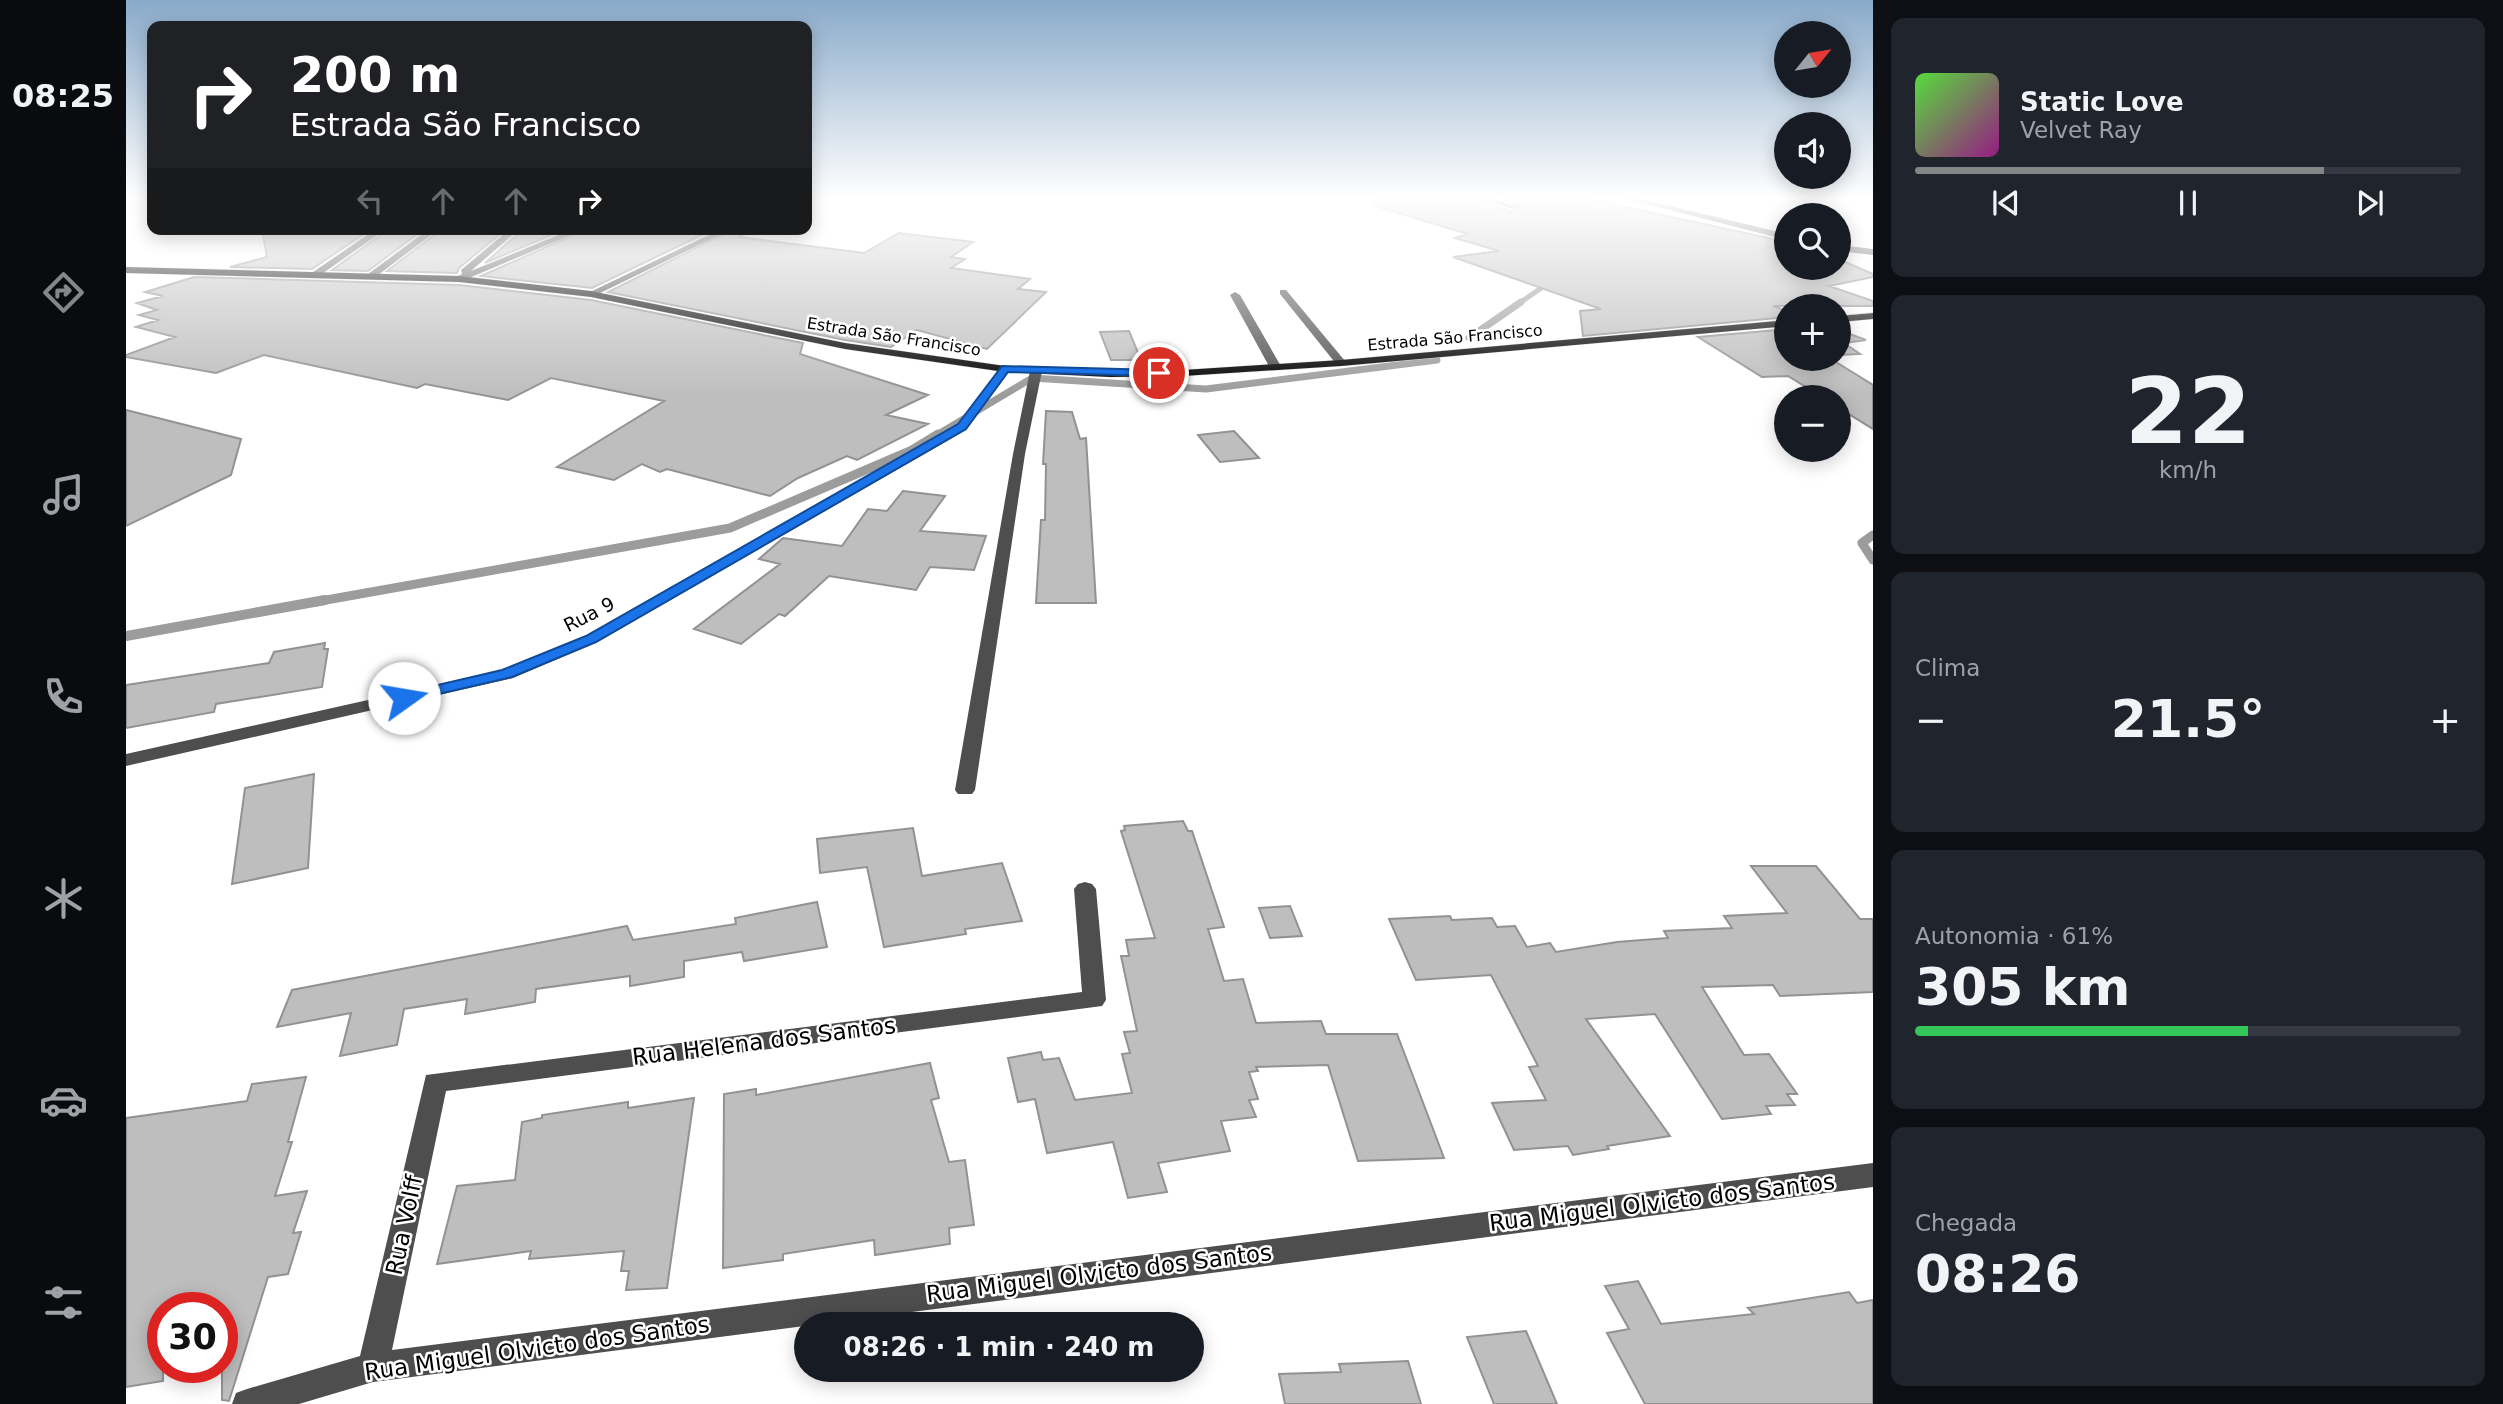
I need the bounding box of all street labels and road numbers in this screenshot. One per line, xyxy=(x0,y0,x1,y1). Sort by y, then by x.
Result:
street label: Estrada São Francisco xyxy=(806,313,982,360)
street label: Estrada São Francisco xyxy=(1367,320,1543,355)
street label: Rua 9 xyxy=(560,592,618,636)
street label: Rua Helena dos Santos xyxy=(631,1012,897,1070)
street label: Rua Miguel Olvicto dos Santos xyxy=(1488,1168,1836,1236)
street label: Rua Volff xyxy=(381,1172,427,1277)
street label: Rua Miguel Olvicto dos Santos xyxy=(925,1239,1273,1307)
street label: Rua Miguel Olvicto dos Santos xyxy=(363,1311,711,1385)

